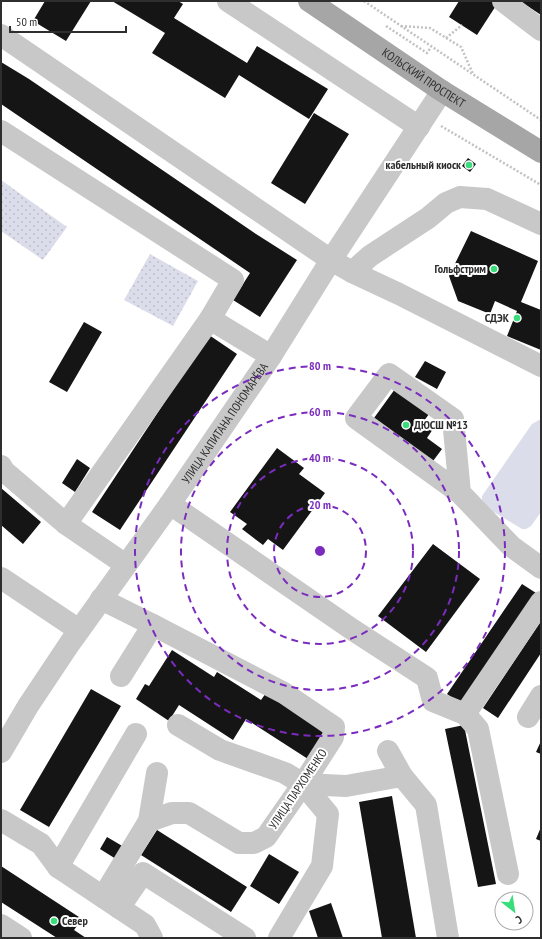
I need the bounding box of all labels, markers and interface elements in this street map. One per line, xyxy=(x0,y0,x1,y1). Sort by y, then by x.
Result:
scale bar xyxy=(10,8,126,34)
text: 50 m xyxy=(16,14,37,29)
street label: КОЛЬСКИЙ ПРОСПЕКТ xyxy=(379,45,469,111)
place label: кабельный киоск xyxy=(386,157,461,172)
marker: кабельный киоск xyxy=(464,160,474,170)
place label: Гольфстрим xyxy=(434,261,486,276)
marker: Гольфстрим xyxy=(489,264,499,274)
place label: СДЭК xyxy=(485,310,510,325)
marker: СДЭК xyxy=(512,313,522,323)
text: 80 m xyxy=(309,358,331,373)
street label: УЛИЦА КАПИТАНА ПОНОМАРЁВА xyxy=(178,360,271,486)
text: 60 m xyxy=(309,404,331,419)
place label: ДЮСШ №13 xyxy=(414,417,468,432)
marker: ДЮСШ №13 xyxy=(401,420,411,430)
text: 40 m xyxy=(309,450,331,465)
text: 20 m xyxy=(309,497,331,512)
centre of rings xyxy=(313,544,327,558)
street label: УЛИЦА ПАРХОМЕНКО xyxy=(265,746,330,832)
north arrow xyxy=(494,891,534,931)
text: С xyxy=(513,912,525,927)
place label: Север xyxy=(62,913,88,928)
marker: Север xyxy=(49,916,59,926)

